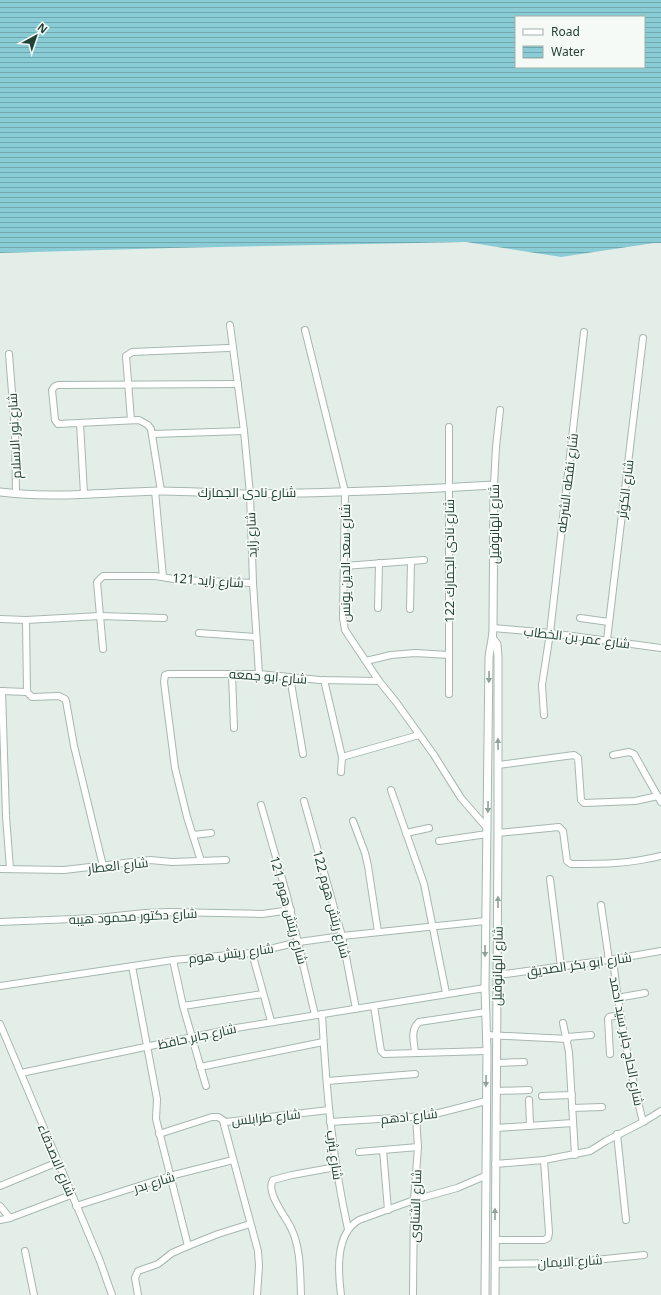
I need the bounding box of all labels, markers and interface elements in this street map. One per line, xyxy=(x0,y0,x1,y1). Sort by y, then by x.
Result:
north arrow xyxy=(16,16,56,56)
legend xyxy=(515,16,645,68)
text: N xyxy=(34,19,51,37)
text: Road xyxy=(551,23,580,40)
text: Water xyxy=(551,43,585,60)
street label: شارع نور الاسلام xyxy=(3,393,26,479)
street label: شارع نقطه الشرطه xyxy=(552,432,582,534)
street label: شارع الكوثر xyxy=(612,459,638,520)
street label: شارع نادى الجمارك xyxy=(198,483,296,501)
street label: شارع الهانوفيل xyxy=(485,484,503,564)
street label: شارع نادى الجمارك 122 xyxy=(440,499,458,623)
street label: شارع سعد الدين يونس xyxy=(336,504,354,622)
street label: شارع زايد xyxy=(241,512,261,558)
street label: شارع زايد 121 xyxy=(172,569,244,591)
street label: شارع عمر بن الخطاب xyxy=(523,622,631,652)
street label: شارع ابو جمعه xyxy=(228,664,308,688)
one-way arrow xyxy=(486,671,492,684)
one-way arrow xyxy=(495,737,501,750)
one-way arrow xyxy=(484,801,491,813)
street label: شارع ريتش هوم 122 xyxy=(308,848,355,960)
street label: شارع العطار xyxy=(86,853,149,877)
street label: شارع ريتش هوم 121 xyxy=(265,854,312,966)
one-way arrow xyxy=(495,895,501,908)
street label: شارع دكتور محمود هيبه xyxy=(68,904,198,928)
street label: شارع الهانوفيل xyxy=(487,926,507,1006)
street label: شارع ريتش هوم xyxy=(187,939,275,968)
one-way arrow xyxy=(482,945,488,958)
street label: شارع ابو بكر الصديق xyxy=(525,948,633,980)
street label: شارع الحاج جابر سيد احمد xyxy=(606,975,648,1107)
street label: شارع جابر حافظ xyxy=(156,1019,238,1053)
one-way arrow xyxy=(483,1075,489,1088)
street label: شارع طرابلس xyxy=(231,1104,301,1130)
street label: شارع ادهم xyxy=(380,1104,439,1129)
street label: شارع الاصدقاء xyxy=(34,1121,80,1199)
street label: شارع يثرب xyxy=(323,1129,347,1181)
street label: شارع بدر xyxy=(130,1167,177,1197)
street label: شارع الشناوى xyxy=(405,1169,425,1243)
one-way arrow xyxy=(492,1207,498,1220)
street label: شارع الايمان xyxy=(537,1250,603,1272)

